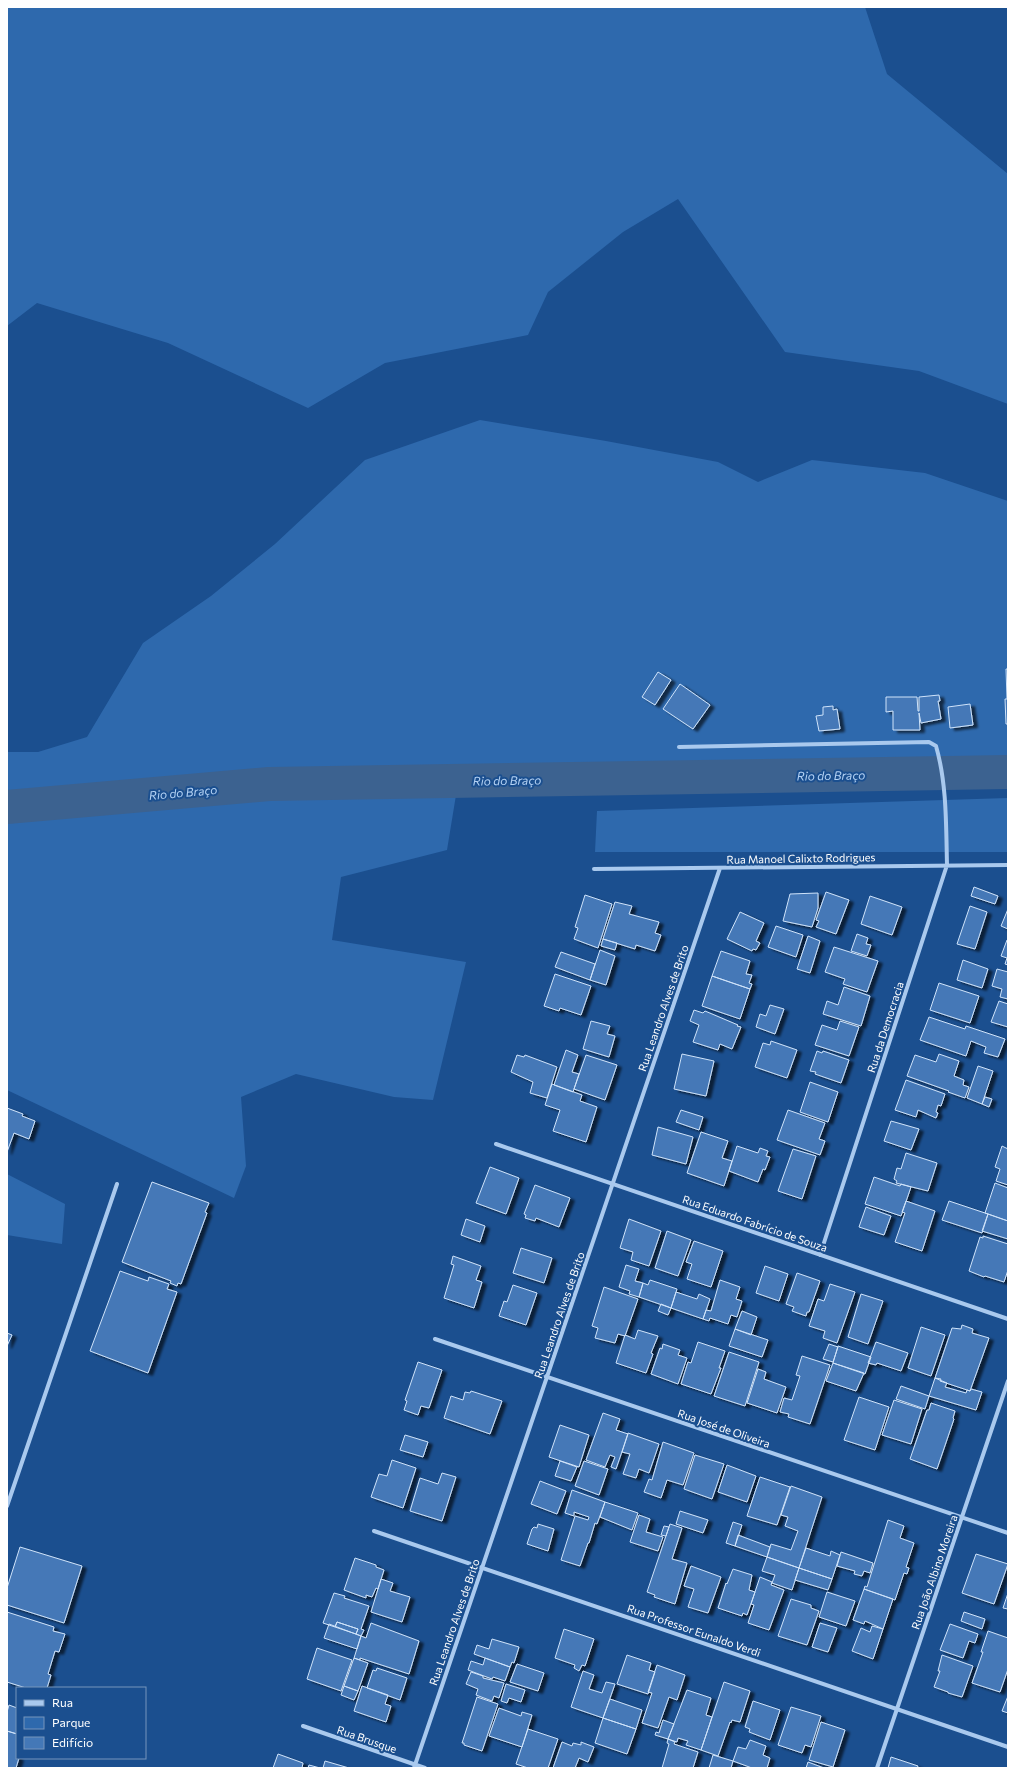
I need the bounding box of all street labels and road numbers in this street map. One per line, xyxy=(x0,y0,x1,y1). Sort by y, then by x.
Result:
street label: Rua Manoel Calixto Rodrigues xyxy=(726,850,876,866)
street label: Rua Leandro Alves de Brito xyxy=(635,943,691,1073)
street label: Rua da Democracia xyxy=(864,980,906,1074)
street label: Rua Eduardo Fabrício de Souza xyxy=(681,1192,829,1254)
street label: Rua Leandro Alves de Brito xyxy=(531,1250,587,1380)
street label: Rua José de Oliveira xyxy=(676,1406,772,1451)
street label: Rua João Albino Moreira xyxy=(908,1513,961,1631)
street label: Rua Leandro Alves de Brito xyxy=(426,1557,482,1687)
street label: Rua Professor Eunaldo Verdi xyxy=(626,1601,763,1659)
street label: Rua Brusque xyxy=(335,1723,399,1755)

